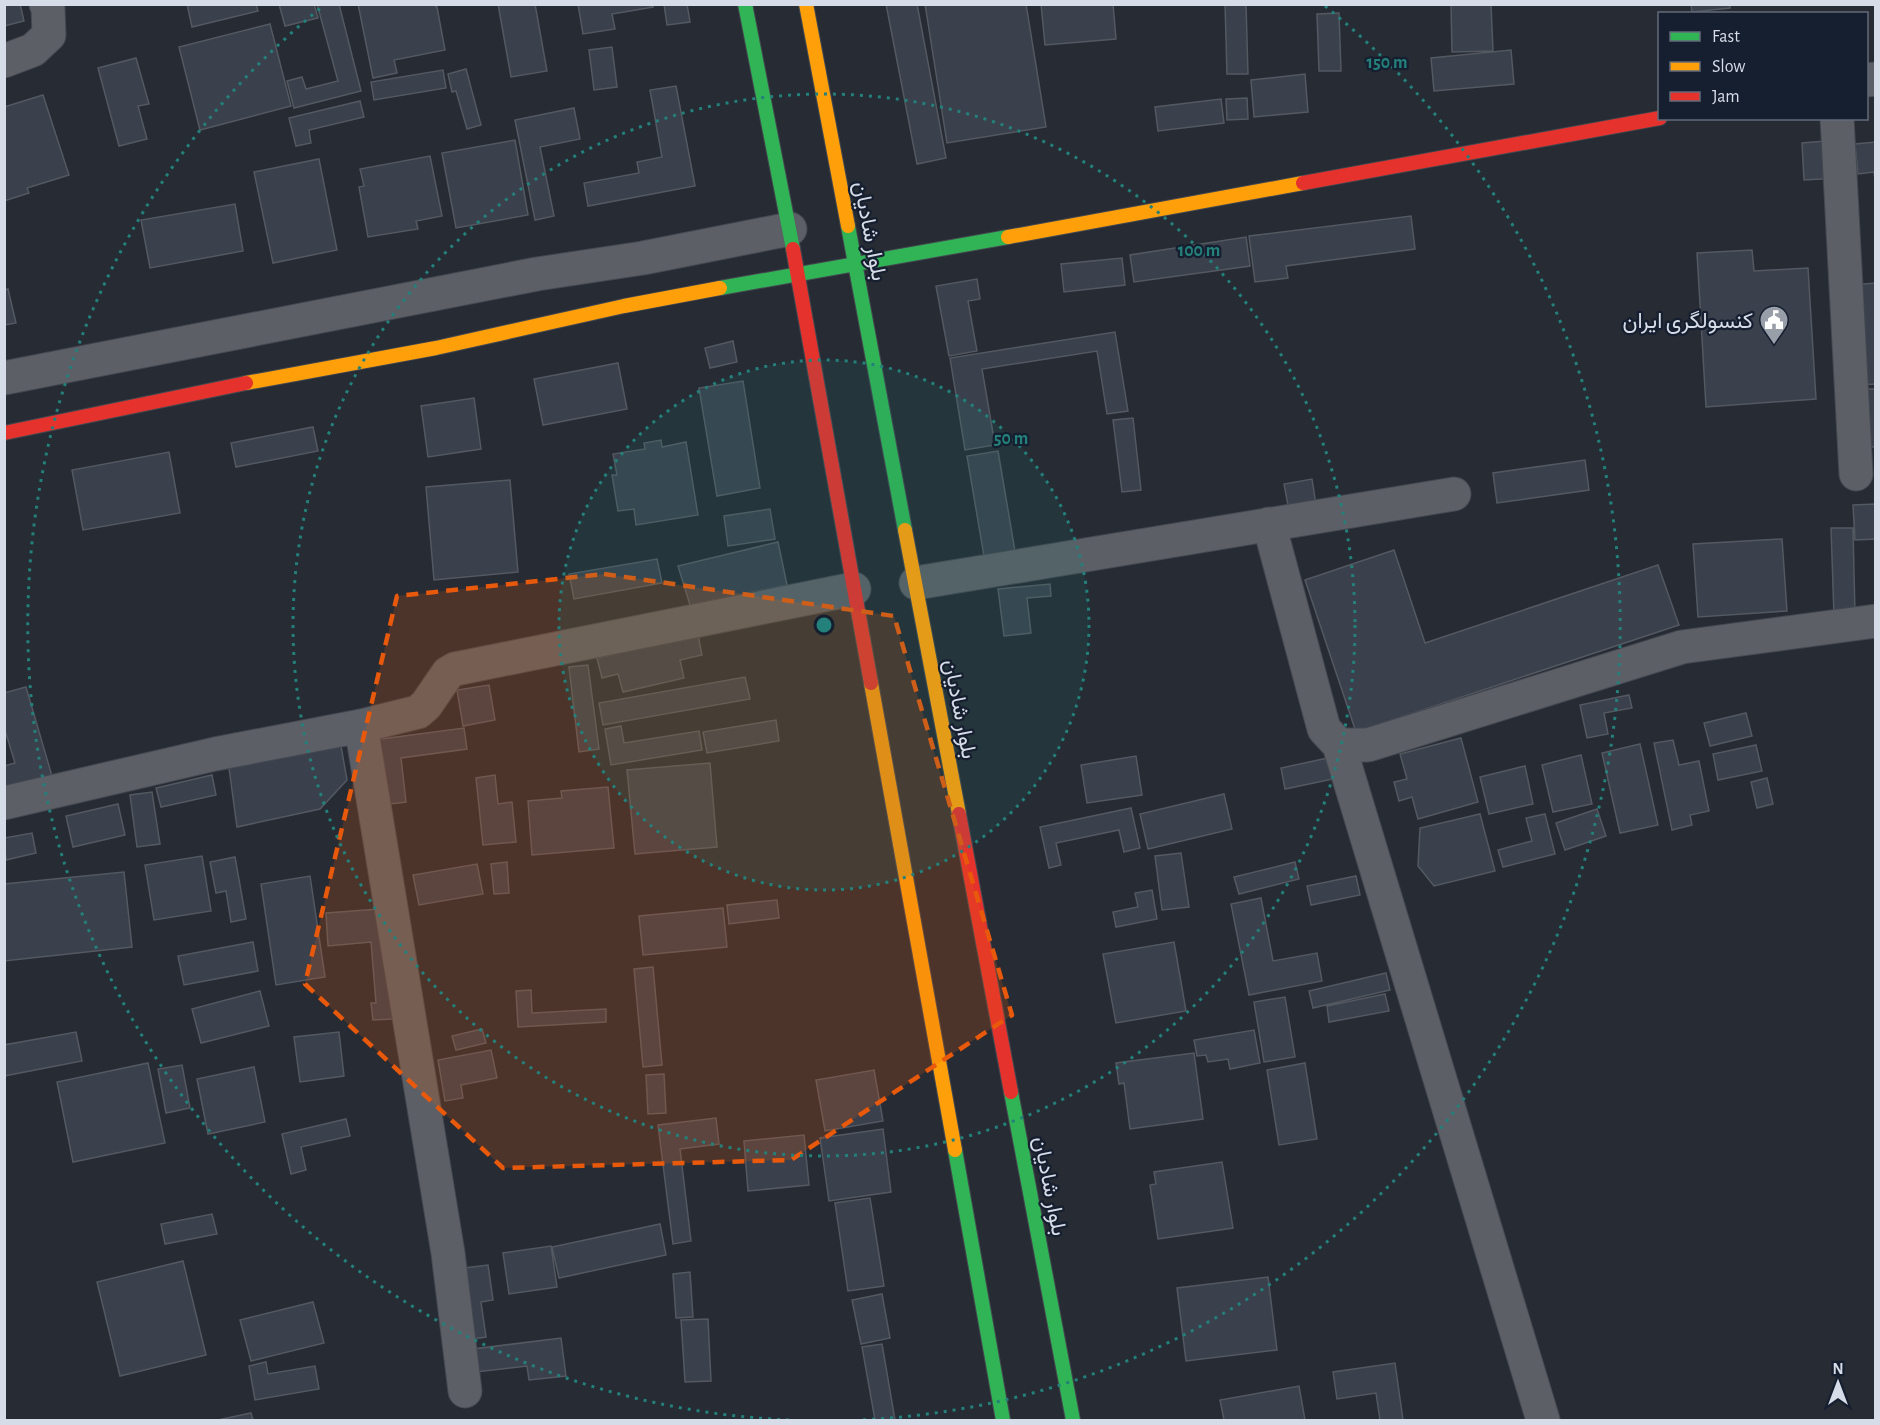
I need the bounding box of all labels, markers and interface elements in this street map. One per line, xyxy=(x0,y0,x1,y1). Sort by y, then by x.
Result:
legend xyxy=(1658,12,1868,120)
text: Fast xyxy=(1712,28,1740,46)
text: 150 m xyxy=(1367,54,1407,72)
text: Slow xyxy=(1712,58,1745,76)
text: Jam xyxy=(1712,88,1740,106)
street label: بلوار شادیان xyxy=(848,180,890,283)
text: 100 m xyxy=(1178,242,1220,260)
public building icon: کنسولگری ایران xyxy=(1758,304,1790,346)
place label: کنسولگری ایران xyxy=(1623,310,1753,334)
text: 50 m xyxy=(994,430,1028,448)
centre of rings xyxy=(814,615,834,635)
street label: بلوار شادیان xyxy=(938,658,980,761)
street label: بلوار شادیان xyxy=(1028,1135,1070,1238)
north arrow xyxy=(1808,1353,1868,1413)
text: N xyxy=(1832,1361,1844,1377)

